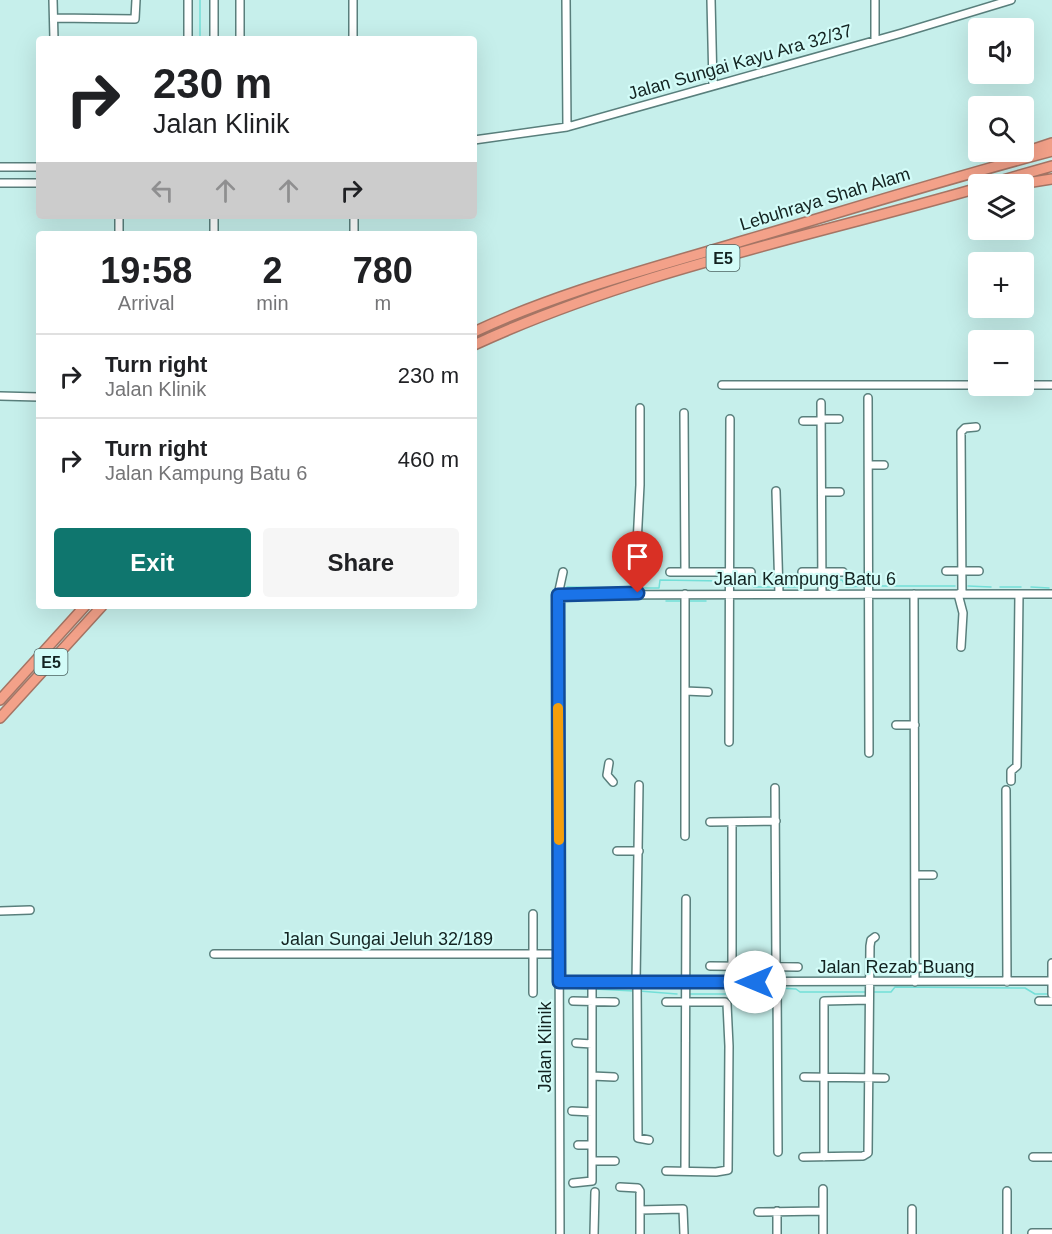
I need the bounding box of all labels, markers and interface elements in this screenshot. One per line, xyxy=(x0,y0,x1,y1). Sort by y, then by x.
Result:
map controls xyxy=(968,18,1034,396)
button: sound xyxy=(968,18,1034,84)
street label: Jalan Sungai Kayu Ara 32/37 xyxy=(626,20,854,104)
icon: right xyxy=(54,60,132,138)
text: 230 m xyxy=(153,60,272,107)
button: search xyxy=(968,96,1034,162)
text: Jalan Klinik xyxy=(153,109,290,139)
street label: Lebuhraya Shah Alam xyxy=(737,164,913,234)
icon: left xyxy=(146,174,179,207)
icon: ahead xyxy=(209,174,242,207)
icon: ahead xyxy=(272,174,305,207)
icon: right xyxy=(335,174,368,207)
button: layers xyxy=(968,174,1034,240)
road number: E5 xyxy=(706,245,740,271)
text: 19:58 xyxy=(100,250,192,291)
text: 2 xyxy=(262,250,282,291)
text: 780 xyxy=(353,250,413,291)
button: + xyxy=(968,252,1034,318)
text: Arrival xyxy=(118,292,175,314)
text: min xyxy=(256,292,289,314)
text: m xyxy=(374,292,391,314)
button: − xyxy=(968,330,1034,396)
text: Turn right xyxy=(105,352,207,377)
icon: right xyxy=(54,360,87,393)
text: 230 m xyxy=(398,363,459,388)
text: Jalan Klinik xyxy=(105,378,206,400)
text: Turn right xyxy=(105,436,207,461)
icon: right xyxy=(54,444,87,477)
text: 460 m xyxy=(398,447,459,472)
text: Jalan Kampung Batu 6 xyxy=(105,462,307,484)
button: Exit xyxy=(54,528,251,597)
button: Share xyxy=(263,528,459,597)
pin xyxy=(612,531,663,593)
icon: arrive xyxy=(621,540,654,573)
street label: Jalan Kampung Batu 6 xyxy=(714,569,896,589)
road number: E5 xyxy=(34,649,68,675)
street label: Jalan Sungai Jeluh 32/189 xyxy=(281,929,493,949)
position arrow xyxy=(723,950,787,1014)
street label: Jalan Rezab Buang xyxy=(817,957,975,977)
street label: Jalan Klinik xyxy=(535,1000,555,1093)

